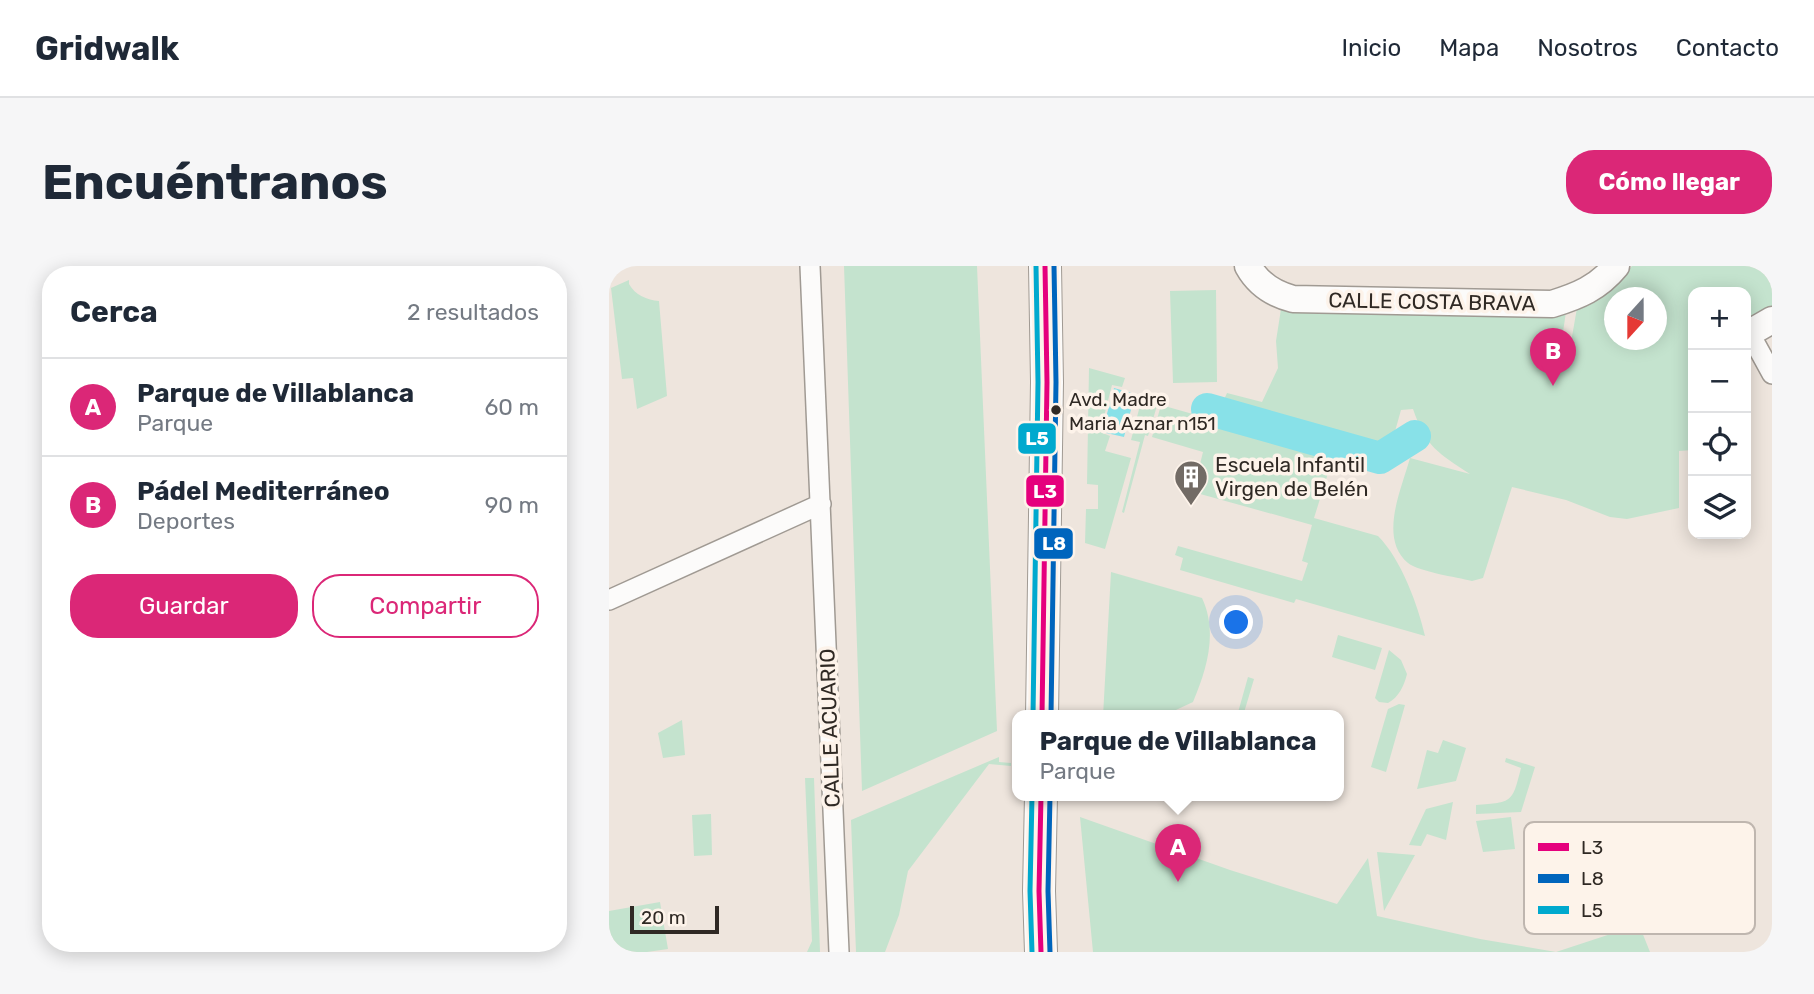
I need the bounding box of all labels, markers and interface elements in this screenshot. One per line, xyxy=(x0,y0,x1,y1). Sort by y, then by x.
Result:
text: Gridwalk xyxy=(35,29,179,68)
text: Inicio xyxy=(1342,34,1401,62)
text: Mapa xyxy=(1439,34,1499,62)
text: Nosotros xyxy=(1537,34,1638,62)
text: Contacto xyxy=(1676,34,1779,62)
button: Cómo llegar xyxy=(1566,150,1772,214)
text: Encuéntranos xyxy=(42,153,388,211)
street label: CALLE COSTA BRAVA xyxy=(1328,287,1536,316)
north arrow xyxy=(1604,287,1667,350)
map controls xyxy=(1688,287,1751,539)
button: + xyxy=(1688,287,1751,350)
text: Cerca xyxy=(70,294,158,330)
text: 2 resultados xyxy=(407,298,539,326)
pin: B xyxy=(1530,328,1576,386)
button: − xyxy=(1688,350,1751,413)
text: Parque de Villablanca xyxy=(137,378,414,409)
place label: Avd. Madre Maria Aznar n151 xyxy=(1069,388,1216,435)
text: A xyxy=(85,393,101,421)
text: 60 m xyxy=(484,393,539,421)
marker: Avd. Madre Maria Aznar n151 xyxy=(1049,403,1063,417)
text: Parque xyxy=(137,409,213,437)
button: locate xyxy=(1688,413,1751,476)
line badge: L5 xyxy=(1017,422,1057,455)
text: L5 xyxy=(1025,427,1049,450)
place label: Escuela Infantil Virgen de Belén xyxy=(1215,452,1368,501)
building icon: Escuela Infantil Virgen de Belén xyxy=(1172,458,1210,507)
line badge: L3 xyxy=(1025,474,1065,508)
text: Pádel Mediterráneo xyxy=(137,476,390,507)
button: layers xyxy=(1688,476,1751,539)
text: L3 xyxy=(1033,480,1057,503)
text: B xyxy=(85,491,101,519)
text: 90 m xyxy=(485,491,539,519)
text: Deportes xyxy=(137,507,235,535)
line badge: L8 xyxy=(1033,527,1074,560)
text: L8 xyxy=(1042,532,1066,555)
button: Guardar xyxy=(70,574,298,638)
button: Compartir xyxy=(312,574,539,638)
your location xyxy=(1219,605,1253,639)
street label: CALLE ACUARIO xyxy=(814,648,845,808)
popup xyxy=(1012,710,1344,801)
text: Parque de Villablanca xyxy=(1039,726,1317,757)
text: Parque xyxy=(1039,757,1116,785)
legend xyxy=(1524,822,1755,934)
pin: A xyxy=(1155,824,1201,882)
text: L3 xyxy=(1581,836,1603,859)
text: L8 xyxy=(1581,867,1604,890)
text: L5 xyxy=(1581,899,1603,922)
scale bar xyxy=(630,903,719,935)
text: 20 m xyxy=(641,906,686,929)

